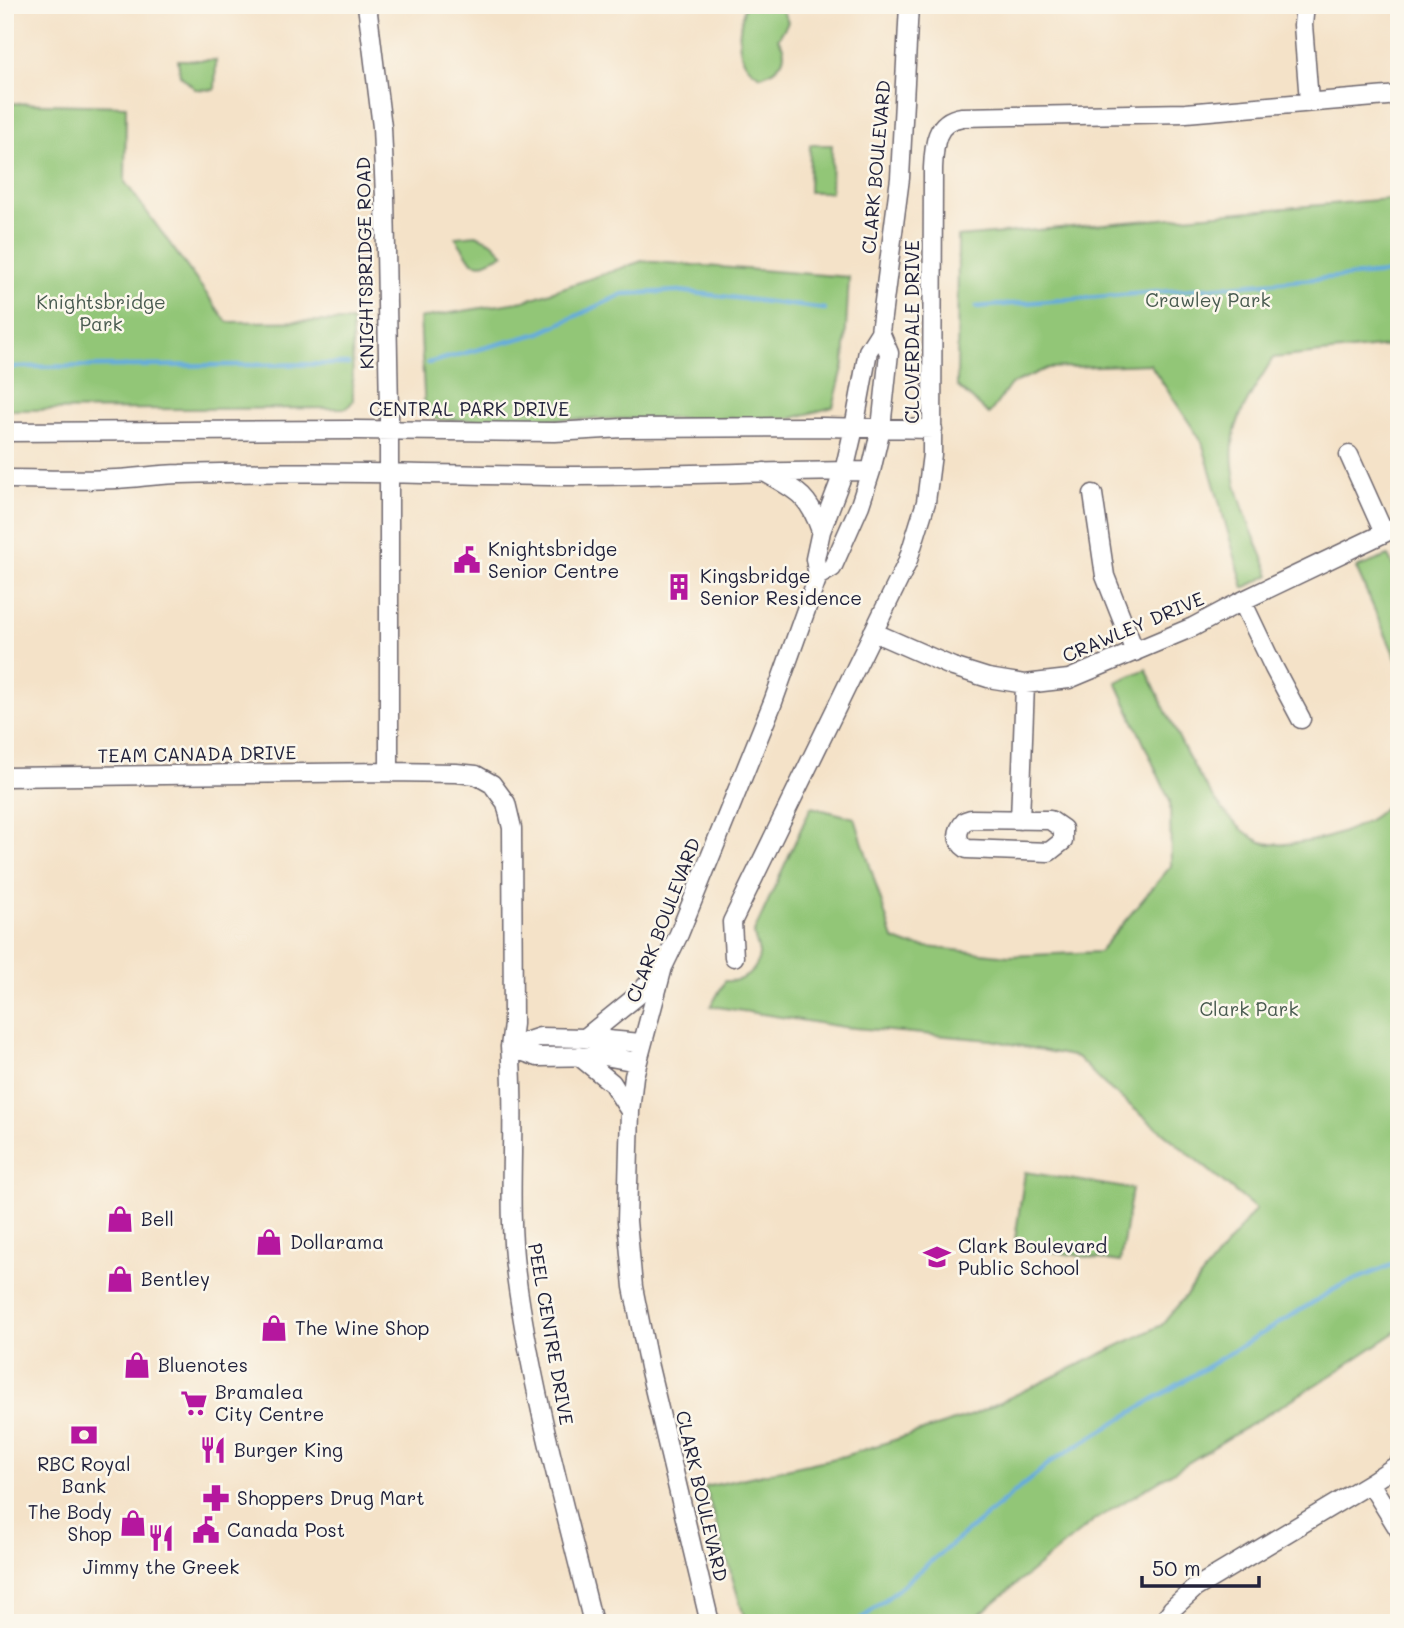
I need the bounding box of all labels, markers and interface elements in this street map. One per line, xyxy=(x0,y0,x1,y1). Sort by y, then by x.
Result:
street label: CLARK BOULEVARD xyxy=(855,79,896,255)
street label: KNIGHTSBRIDGE ROAD xyxy=(350,156,379,370)
street label: CLOVERDALE DRIVE xyxy=(899,240,924,424)
park label: Crawley Park xyxy=(1145,287,1271,312)
park label: Knightsbridge Park xyxy=(36,289,166,336)
street label: CENTRAL PARK DRIVE xyxy=(369,396,569,421)
place label: Knightsbridge Senior Centre xyxy=(488,536,619,583)
public building icon: Knightsbridge Senior Centre xyxy=(452,545,482,575)
place label: Kingsbridge Senior Residence xyxy=(700,563,862,610)
building icon: Kingsbridge Senior Residence xyxy=(664,572,694,602)
street label: CRAWLEY DRIVE xyxy=(1058,585,1208,668)
street label: TEAM CANADA DRIVE xyxy=(97,739,297,768)
street label: CLARK BOULEVARD xyxy=(620,834,705,1006)
park label: Clark Park xyxy=(1200,996,1298,1021)
shop icon: Bell xyxy=(105,1204,135,1234)
place label: Bell xyxy=(141,1206,174,1231)
shop icon: Dollarama xyxy=(254,1227,284,1257)
place label: Dollarama xyxy=(290,1229,384,1254)
place label: Clark Boulevard Public School xyxy=(958,1233,1107,1280)
street label: PEEL CENTRE DRIVE xyxy=(523,1241,580,1427)
school or university icon: Clark Boulevard Public School xyxy=(922,1242,952,1272)
shop icon: Bentley xyxy=(105,1264,135,1294)
place label: Bentley xyxy=(141,1266,210,1291)
shop icon: The Wine Shop xyxy=(259,1313,289,1343)
place label: The Wine Shop xyxy=(295,1315,429,1340)
shop icon: Bluenotes xyxy=(122,1350,152,1380)
place label: Bluenotes xyxy=(158,1352,248,1377)
place label: Bramalea City Centre xyxy=(215,1379,324,1426)
supermarket icon: Bramalea City Centre xyxy=(179,1388,209,1418)
street label: CLARK BOULEVARD xyxy=(671,1408,734,1584)
bank icon: RBC Royal Bank xyxy=(69,1420,99,1450)
restaurant icon: Burger King xyxy=(198,1435,228,1465)
place label: Burger King xyxy=(234,1437,343,1462)
place label: RBC Royal Bank xyxy=(37,1451,131,1498)
pharmacy icon: Shoppers Drug Mart xyxy=(201,1483,231,1513)
place label: Shoppers Drug Mart xyxy=(237,1485,425,1510)
place label: The Body Shop xyxy=(28,1499,112,1546)
shop icon: The Body Shop xyxy=(118,1508,148,1538)
public building icon: Canada Post xyxy=(191,1515,221,1545)
place label: Canada Post xyxy=(227,1517,345,1542)
restaurant icon: Jimmy the Greek xyxy=(146,1523,176,1553)
scale bar xyxy=(1142,1544,1259,1588)
place label: Jimmy the Greek xyxy=(83,1554,239,1579)
text: 50 m xyxy=(1152,1554,1201,1581)

